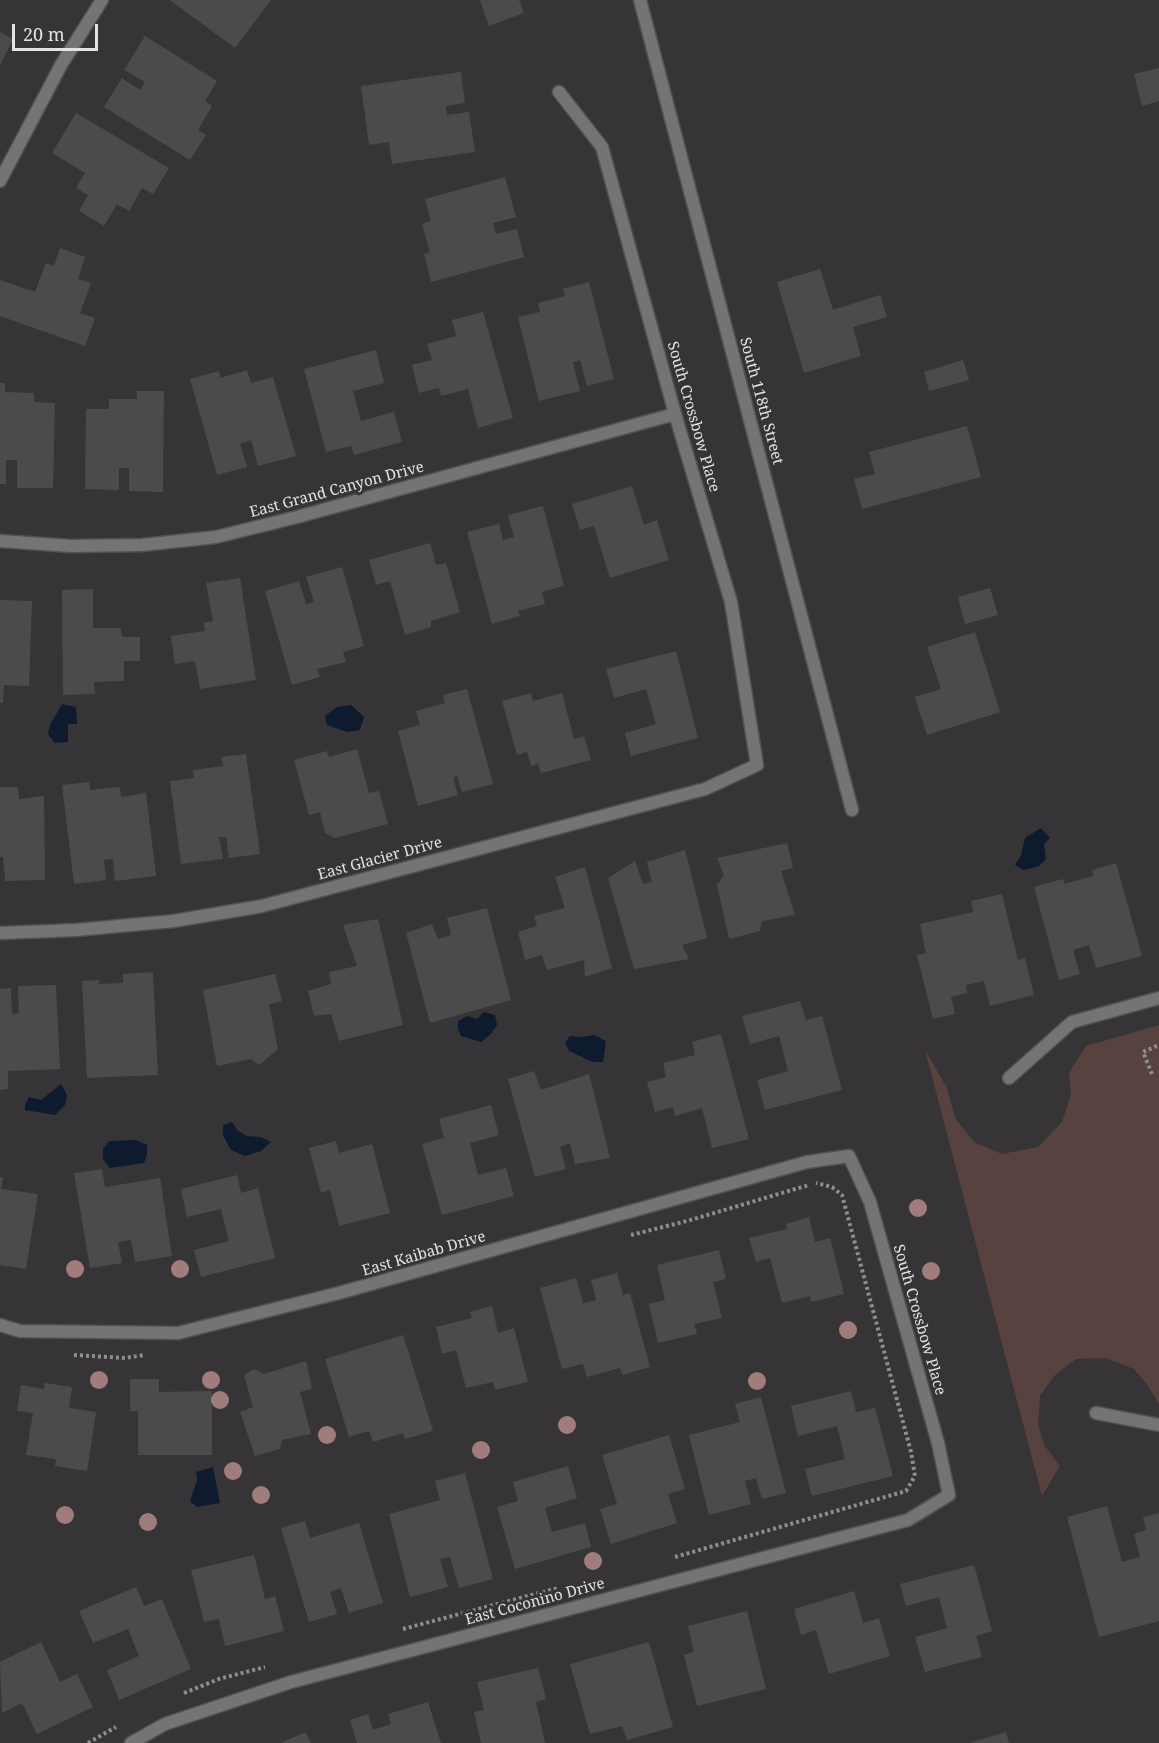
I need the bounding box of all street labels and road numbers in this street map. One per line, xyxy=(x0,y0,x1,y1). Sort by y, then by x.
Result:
street label: South 118th Street xyxy=(735,336,787,466)
street label: South Crossbow Place xyxy=(663,340,723,494)
street label: East Grand Canyon Drive xyxy=(248,458,426,522)
street label: East Glacier Drive xyxy=(316,834,444,884)
street label: East Kaibab Drive xyxy=(360,1228,488,1280)
street label: South Crossbow Place xyxy=(889,1243,949,1397)
street label: East Coconino Drive xyxy=(463,1575,607,1629)

